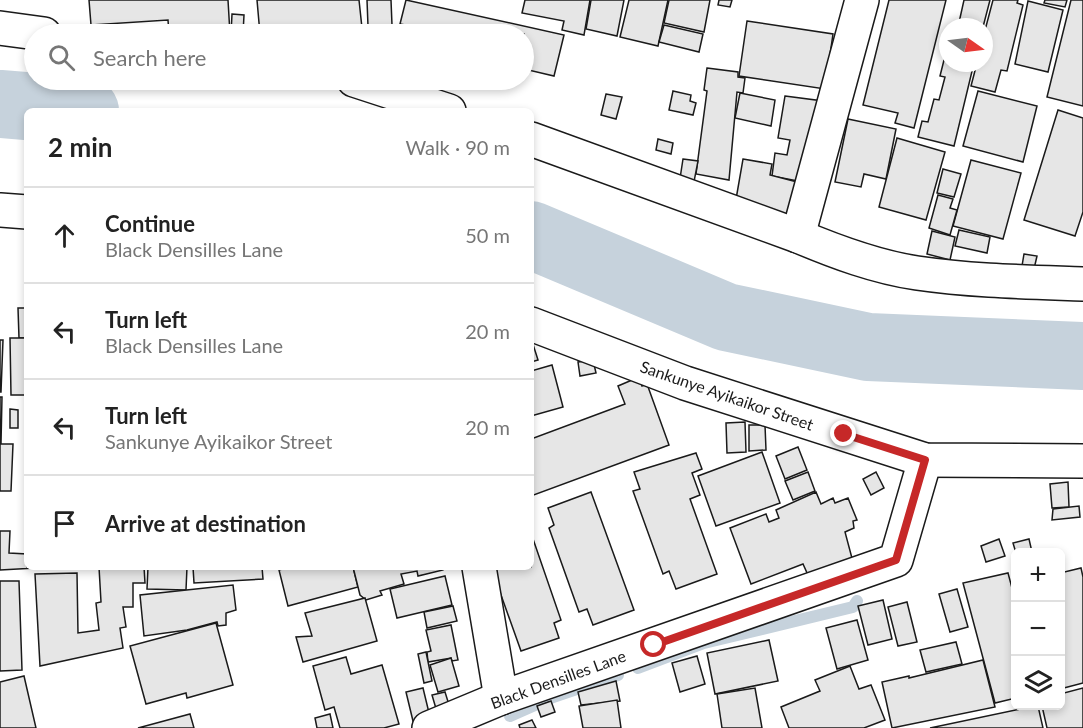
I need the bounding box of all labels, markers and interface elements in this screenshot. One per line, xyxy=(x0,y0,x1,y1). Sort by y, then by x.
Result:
north arrow xyxy=(939,18,993,72)
search box xyxy=(24,24,534,90)
icon: search xyxy=(45,41,78,74)
text: Search here xyxy=(93,44,206,71)
text: 2 min xyxy=(48,131,112,163)
text: Walk · 90 m xyxy=(405,135,510,159)
text: Continue xyxy=(105,210,195,237)
icon: ahead xyxy=(48,219,81,252)
text: 50 m xyxy=(465,223,510,247)
text: Black Densilles Lane xyxy=(105,237,283,261)
text: Turn left xyxy=(105,306,187,333)
icon: left xyxy=(48,315,81,348)
text: 20 m xyxy=(465,319,510,343)
text: Black Densilles Lane xyxy=(105,333,283,357)
street label: Sankunye Ayikaikor Street xyxy=(638,356,816,434)
text: Turn left xyxy=(105,402,187,429)
icon: left xyxy=(48,411,81,444)
text: 20 m xyxy=(465,415,510,439)
route end xyxy=(830,420,856,446)
text: Sankunye Ayikaikor Street xyxy=(105,429,332,453)
icon: arrive xyxy=(48,507,81,540)
text: Arrive at destination xyxy=(105,510,306,537)
map controls xyxy=(1011,548,1065,710)
button: + xyxy=(1011,548,1065,602)
button: − xyxy=(1011,602,1065,656)
route start xyxy=(640,631,666,657)
street label: Black Densilles Lane xyxy=(488,646,628,712)
button: layers xyxy=(1011,656,1065,710)

